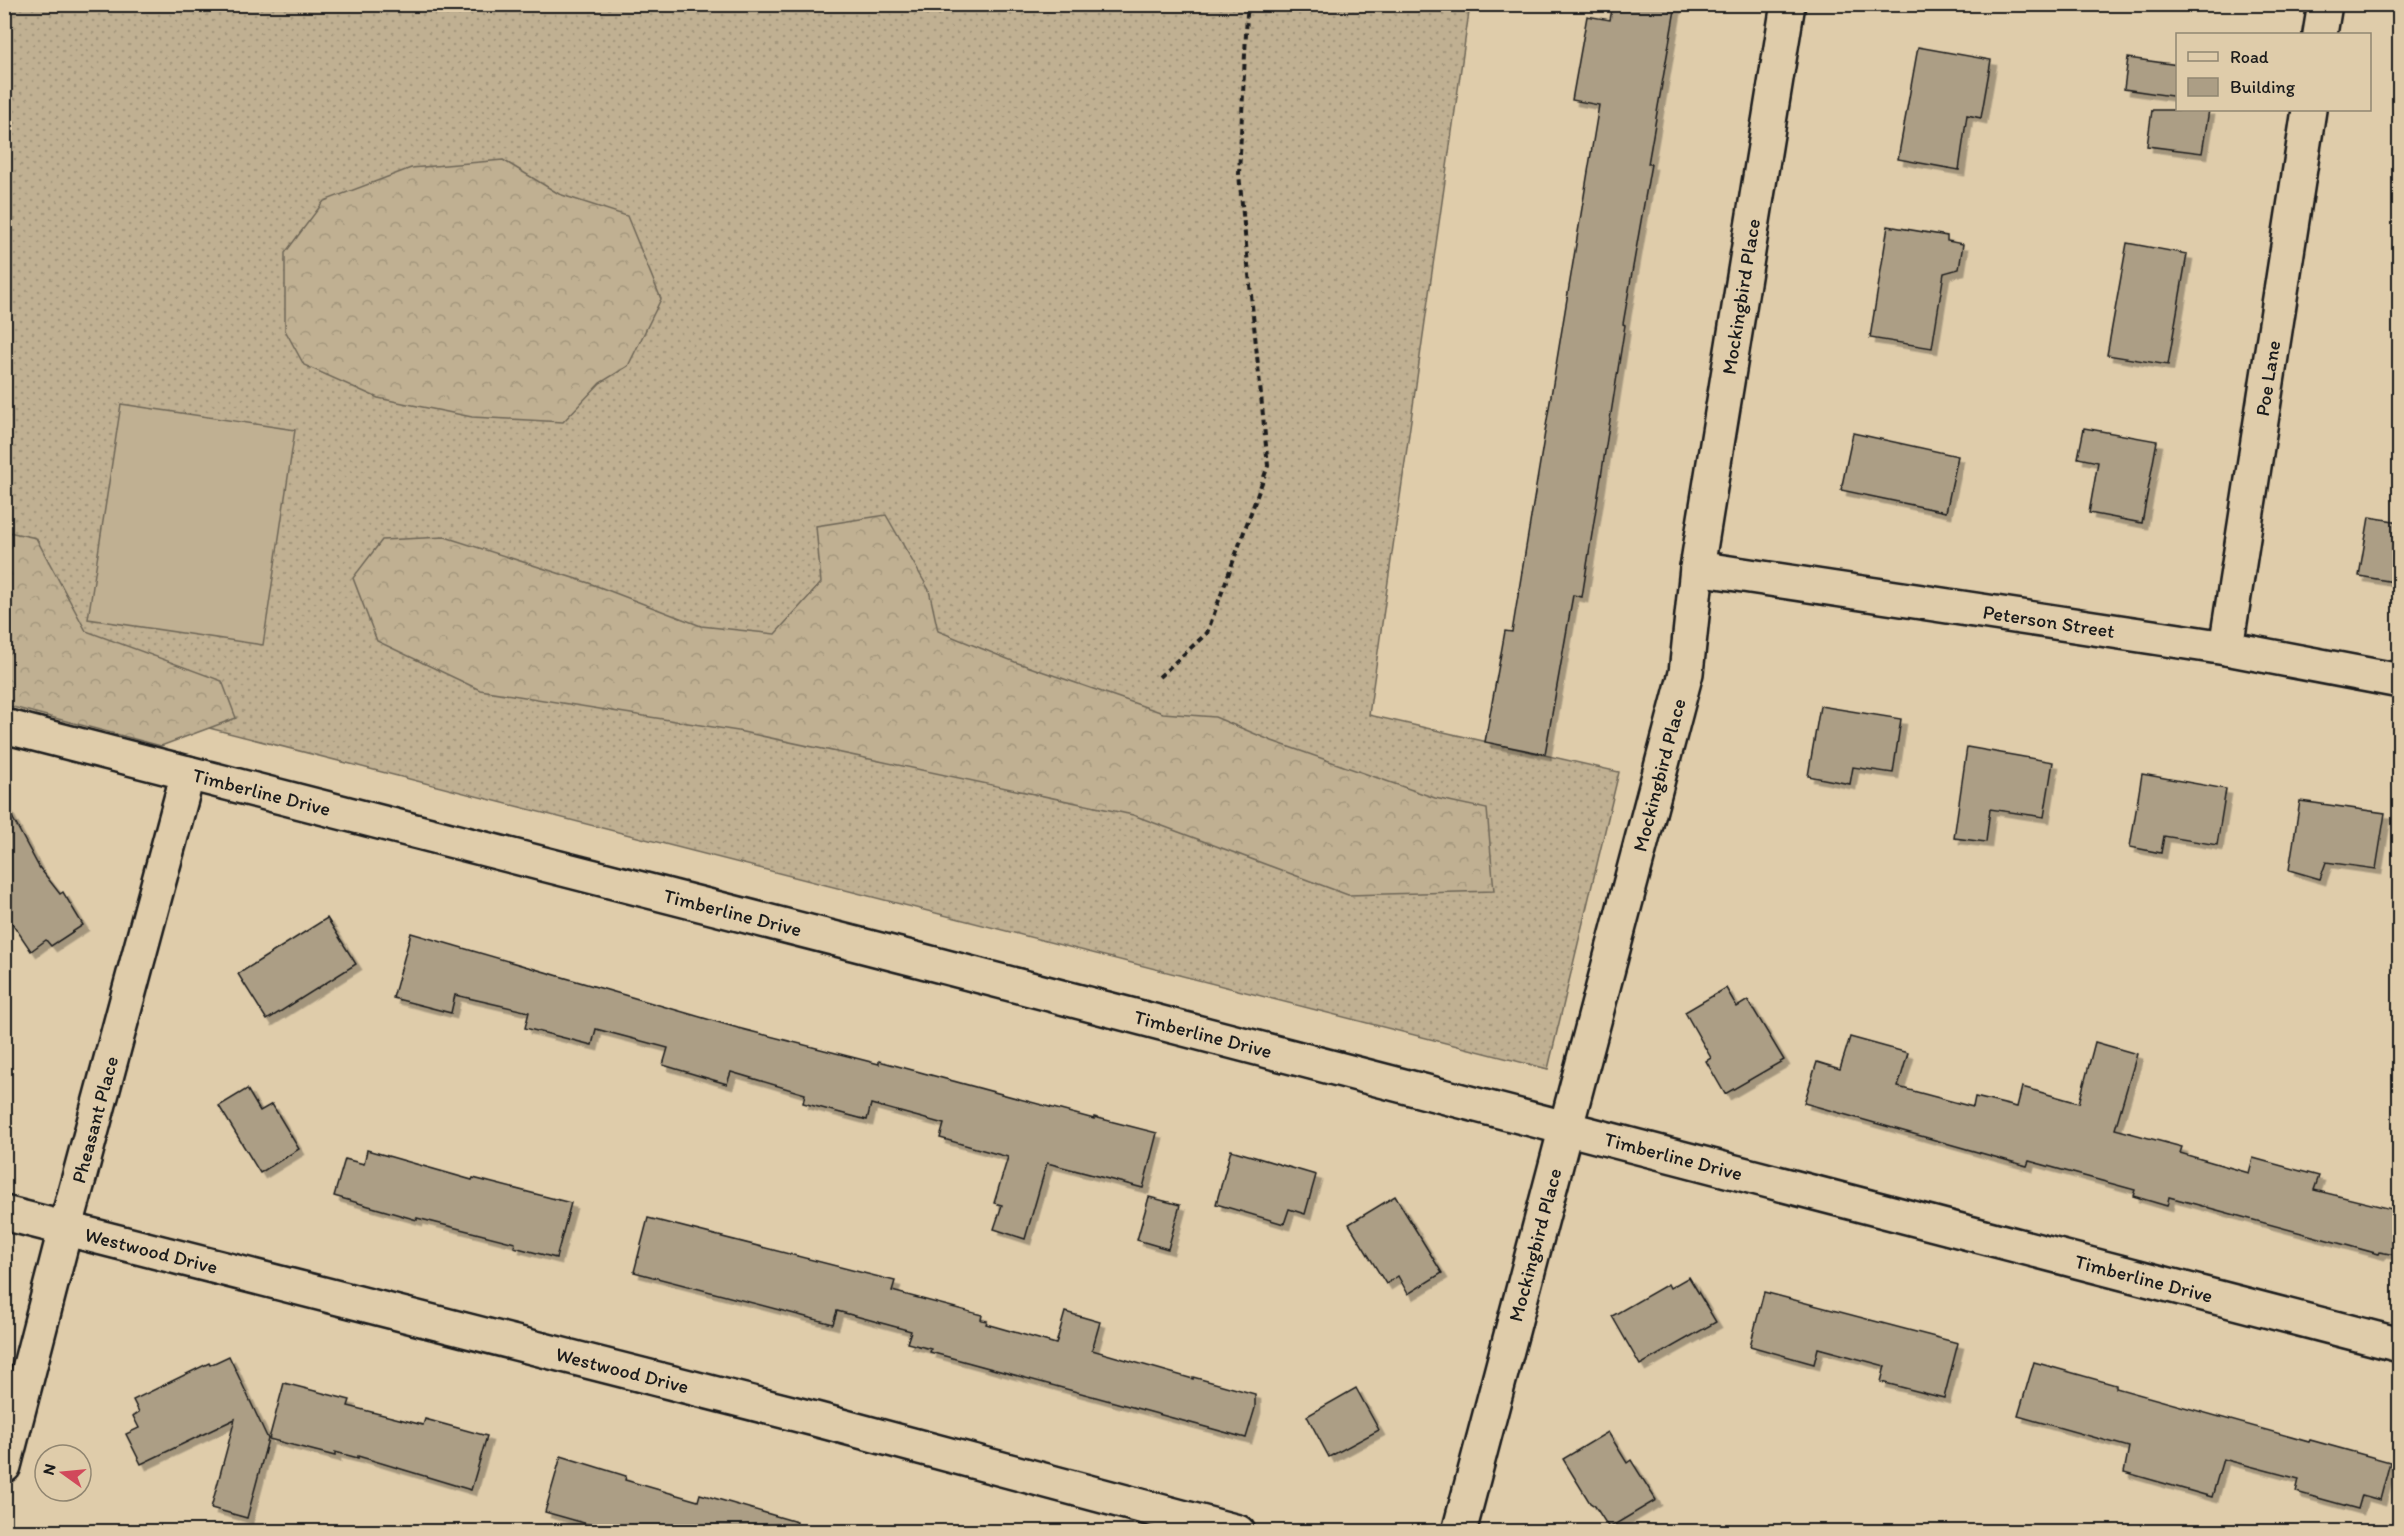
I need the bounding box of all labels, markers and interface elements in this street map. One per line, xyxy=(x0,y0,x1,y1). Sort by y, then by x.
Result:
legend xyxy=(2176,33,2371,111)
text: Road xyxy=(2230,46,2269,68)
text: Building xyxy=(2230,76,2296,98)
street label: Mockingbird Place xyxy=(1716,217,1765,376)
street label: Poe Lane xyxy=(2250,339,2285,418)
street label: Peterson Street xyxy=(1981,599,2117,643)
street label: Mockingbird Place xyxy=(1627,696,1691,854)
street label: Timberline Drive xyxy=(190,763,333,821)
street label: Timberline Drive xyxy=(661,883,804,942)
street label: Timberline Drive xyxy=(1131,1004,1275,1063)
street label: Pheasant Place xyxy=(66,1053,123,1186)
street label: Timberline Drive xyxy=(1602,1127,1745,1186)
street label: Mockingbird Place xyxy=(1503,1166,1567,1324)
street label: Westwood Drive xyxy=(82,1222,220,1279)
street label: Timberline Drive xyxy=(2072,1249,2215,1308)
street label: Westwood Drive xyxy=(553,1342,691,1399)
north arrow xyxy=(33,1443,93,1503)
text: N xyxy=(38,1462,60,1477)

